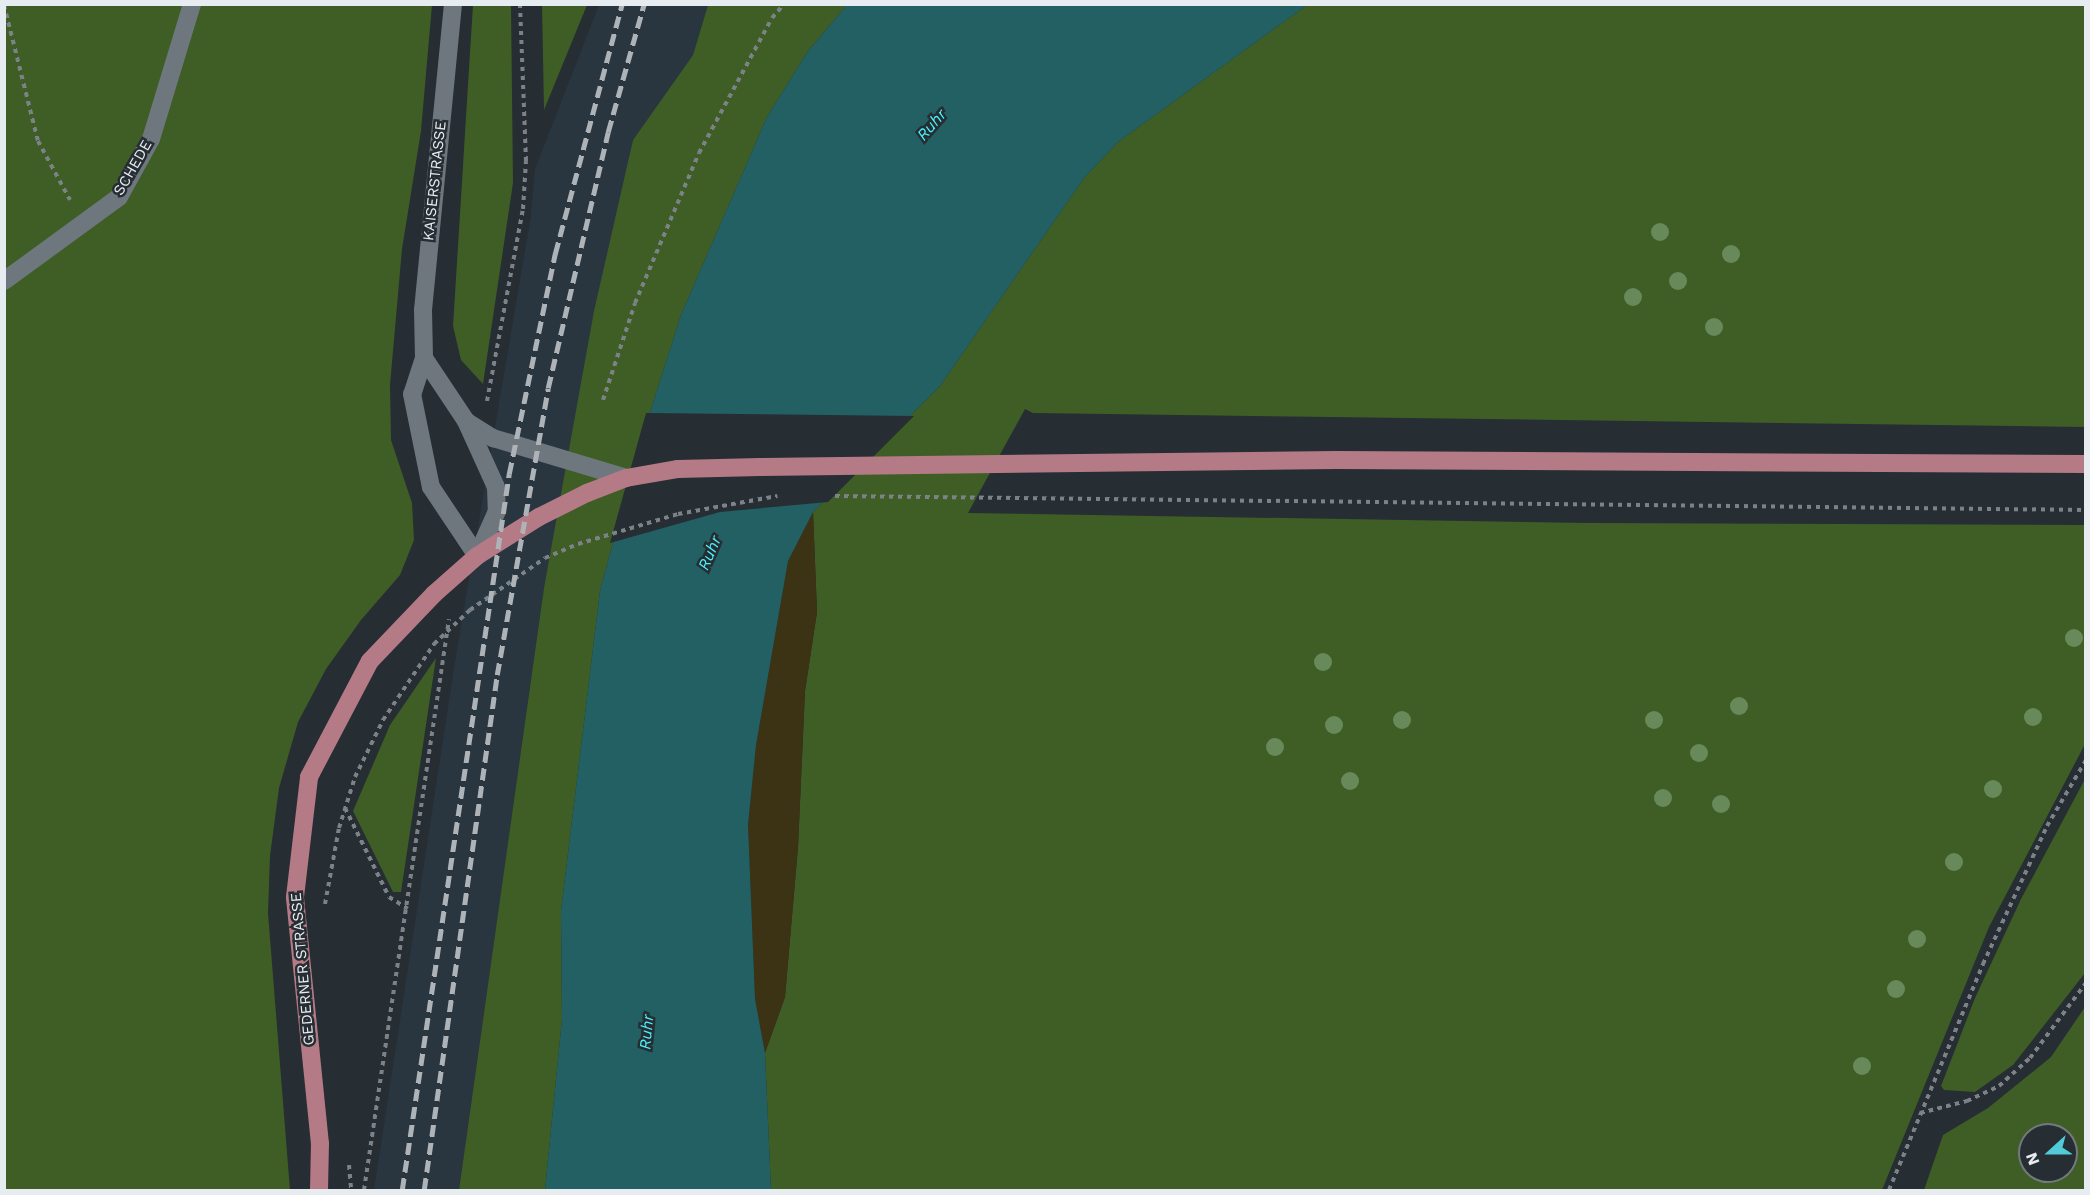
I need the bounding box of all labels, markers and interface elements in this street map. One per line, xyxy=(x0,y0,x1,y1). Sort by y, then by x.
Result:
water label: Ruhr xyxy=(913,105,951,145)
street label: KAISERSTRASSE xyxy=(420,120,450,242)
street label: SCHEDE xyxy=(110,137,156,199)
water label: Ruhr xyxy=(694,533,726,573)
street label: GEDERNER STRASSE xyxy=(287,892,319,1046)
water label: Ruhr xyxy=(636,1014,658,1050)
north arrow xyxy=(2018,1123,2078,1183)
text: N xyxy=(2022,1150,2044,1168)

